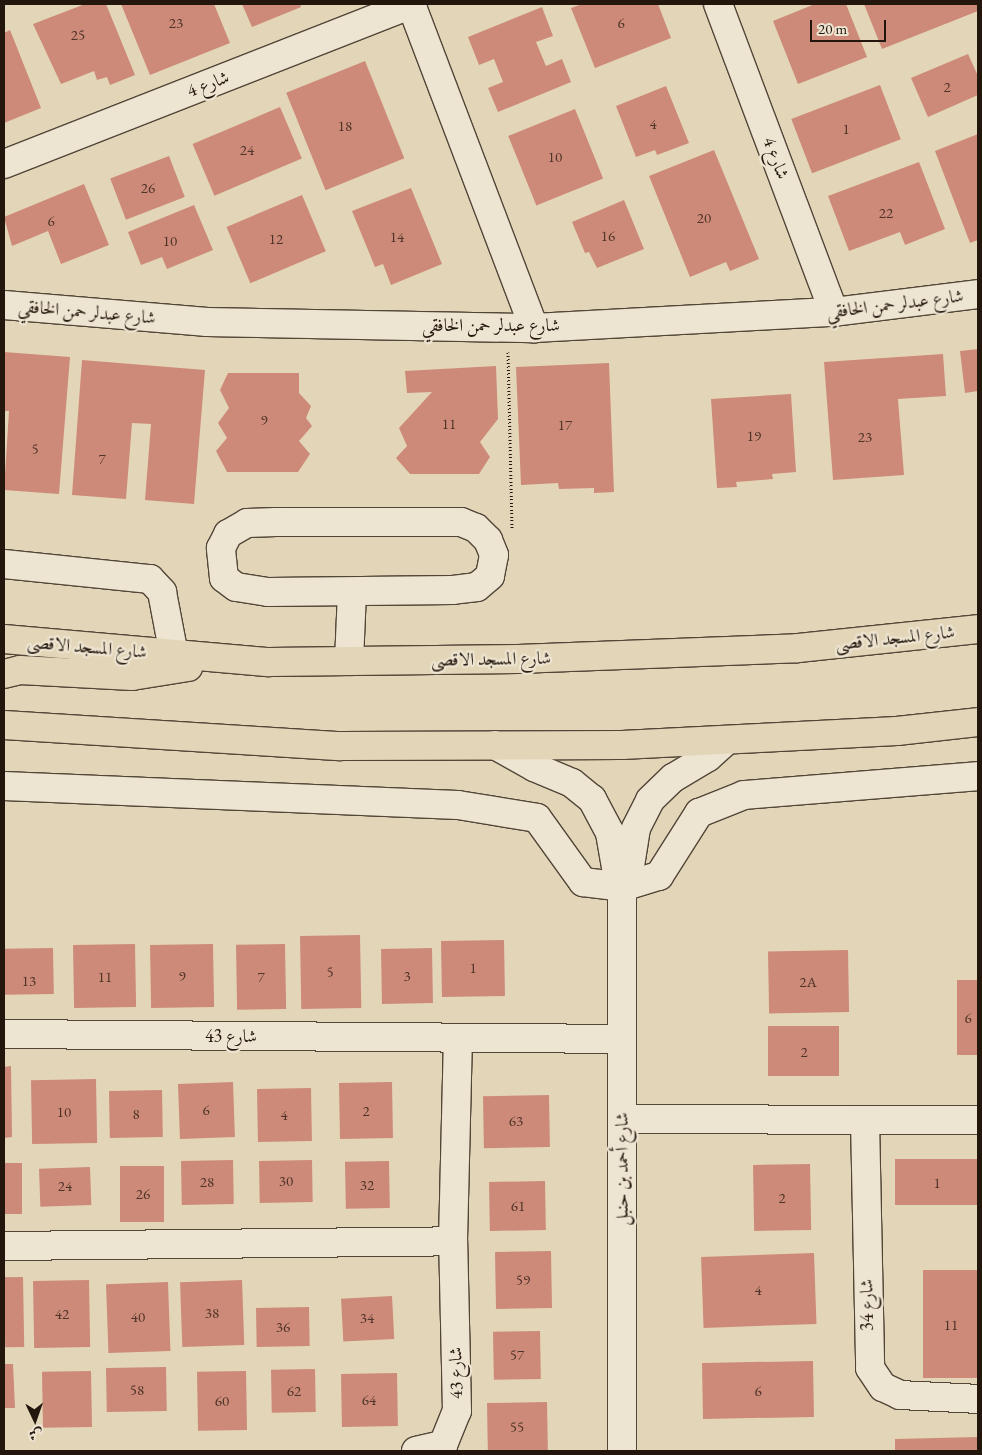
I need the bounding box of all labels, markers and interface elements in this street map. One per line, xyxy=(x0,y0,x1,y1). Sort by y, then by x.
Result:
scale bar xyxy=(812,10,888,42)
house number: 23 xyxy=(169,14,183,32)
house number: 6 xyxy=(617,14,625,32)
text: 20 m xyxy=(818,19,847,38)
house number: 25 xyxy=(71,26,85,44)
street label: شارع 4 xyxy=(184,66,232,102)
house number: 2 xyxy=(943,78,951,96)
house number: 4 xyxy=(649,115,657,133)
house number: 18 xyxy=(338,117,352,135)
house number: 1 xyxy=(842,120,850,138)
street label: شارع 4 xyxy=(758,134,794,182)
house number: 24 xyxy=(240,141,254,159)
house number: 10 xyxy=(548,148,562,166)
house number: 26 xyxy=(141,179,155,197)
house number: 22 xyxy=(879,204,893,222)
house number: 20 xyxy=(697,209,711,227)
house number: 6 xyxy=(47,212,55,230)
house number: 16 xyxy=(601,227,615,245)
house number: 14 xyxy=(390,228,404,246)
house number: 12 xyxy=(269,230,283,248)
house number: 10 xyxy=(163,232,177,250)
street label: شارع عبدلر حمن الخافقي xyxy=(825,285,965,323)
street label: شارع عبدلر حمن الخافقي xyxy=(17,295,157,329)
street label: شارع عبدلر حمن الخافقي xyxy=(422,314,560,336)
house number: 9 xyxy=(260,411,268,429)
house number: 11 xyxy=(442,415,456,433)
house number: 17 xyxy=(558,416,572,434)
house number: 19 xyxy=(747,427,761,445)
house number: 23 xyxy=(858,428,872,446)
house number: 5 xyxy=(31,440,39,458)
house number: 7 xyxy=(98,450,106,468)
street label: شارع المسجد الاقصى xyxy=(834,621,956,655)
street label: شارع المسجد الاقصى xyxy=(26,631,148,663)
street label: شارع المسجد الاقصى xyxy=(431,647,551,671)
house number: 1 xyxy=(469,959,477,977)
house number: 5 xyxy=(326,963,334,981)
house number: 9 xyxy=(178,967,186,985)
house number: 3 xyxy=(403,967,411,985)
house number: 11 xyxy=(98,968,112,986)
house number: 7 xyxy=(257,968,265,986)
house number: 13 xyxy=(22,972,36,990)
house number: 2A xyxy=(799,973,817,991)
house number: 6 xyxy=(964,1009,972,1027)
street label: شارع 43 xyxy=(205,1025,257,1047)
house number: 2 xyxy=(800,1043,808,1061)
house number: 6 xyxy=(202,1101,210,1119)
house number: 2 xyxy=(362,1102,370,1120)
house number: 10 xyxy=(57,1103,71,1121)
house number: 8 xyxy=(132,1105,140,1123)
house number: 4 xyxy=(280,1106,288,1124)
house number: 63 xyxy=(509,1112,523,1130)
street label: شارع أحمد بن حنبل xyxy=(611,1112,633,1226)
house number: 30 xyxy=(279,1172,293,1190)
house number: 28 xyxy=(200,1173,214,1191)
house number: 1 xyxy=(933,1174,941,1192)
house number: 32 xyxy=(360,1176,374,1194)
house number: 24 xyxy=(58,1177,72,1195)
house number: 26 xyxy=(136,1185,150,1203)
house number: 2 xyxy=(778,1189,786,1207)
house number: 61 xyxy=(511,1197,525,1215)
house number: 59 xyxy=(516,1271,530,1289)
street label: شارع 34 xyxy=(856,1279,878,1331)
house number: 4 xyxy=(754,1281,762,1299)
house number: 38 xyxy=(205,1304,219,1322)
house number: 42 xyxy=(55,1305,69,1323)
house number: 40 xyxy=(131,1308,145,1326)
house number: 34 xyxy=(360,1309,374,1327)
house number: 11 xyxy=(944,1316,958,1334)
house number: 36 xyxy=(276,1318,290,1336)
house number: 57 xyxy=(510,1346,524,1364)
street label: شارع 43 xyxy=(445,1347,467,1399)
house number: 58 xyxy=(130,1381,144,1399)
house number: 62 xyxy=(287,1382,301,1400)
house number: 6 xyxy=(754,1382,762,1400)
house number: 64 xyxy=(362,1391,376,1409)
house number: 60 xyxy=(215,1392,229,1410)
north arrow xyxy=(10,1395,60,1445)
house number: 55 xyxy=(510,1418,524,1436)
text: ش xyxy=(28,1426,43,1444)

